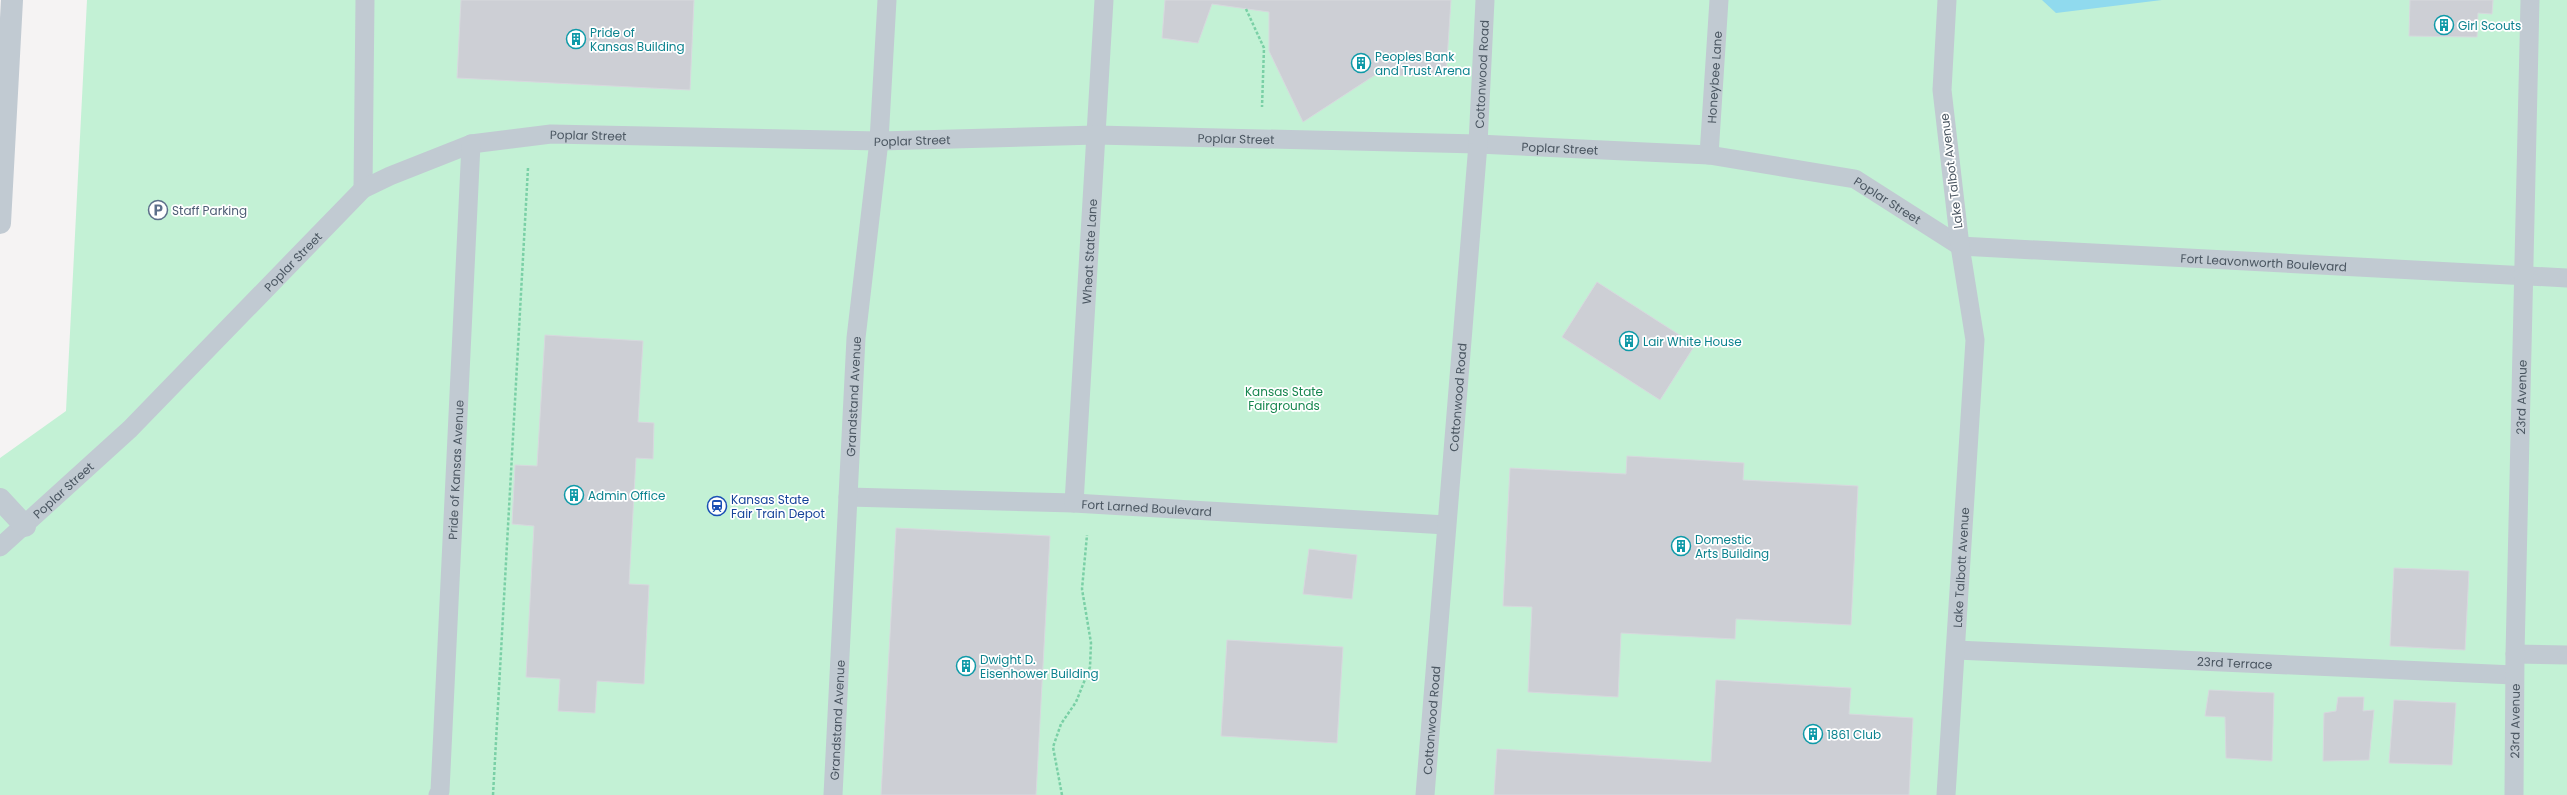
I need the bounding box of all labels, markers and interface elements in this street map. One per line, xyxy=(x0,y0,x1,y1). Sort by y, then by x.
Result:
building icon: Girl Scouts xyxy=(2433,14,2455,36)
place label: Girl Scouts xyxy=(2458,17,2521,34)
street label: Cottonwood Road xyxy=(1470,19,1493,129)
place label: Pride of Kansas Building xyxy=(590,24,685,55)
building icon: Pride of Kansas Building xyxy=(565,28,587,50)
street label: Honeybee Lane xyxy=(1703,30,1725,124)
place label: Peoples Bank and Trust Arena xyxy=(1375,48,1470,79)
building icon: Peoples Bank and Trust Arena xyxy=(1350,52,1372,74)
street label: Lake Talbot Avenue xyxy=(1935,112,1967,230)
street label: Poplar Street xyxy=(550,125,627,144)
street label: Poplar Street xyxy=(1197,129,1275,148)
street label: Poplar Street xyxy=(874,131,951,150)
street label: Poplar Street xyxy=(1521,138,1599,158)
street label: Poplar Street xyxy=(1851,172,1925,228)
street label: Wheat State Lane xyxy=(1077,198,1101,305)
parking icon: Staff Parking xyxy=(147,199,169,221)
place label: Staff Parking xyxy=(172,202,247,219)
street label: Poplar Street xyxy=(260,228,325,295)
street label: Fort Leavonworth Boulevard xyxy=(2180,249,2347,275)
building icon: Lair White House xyxy=(1618,330,1640,352)
place label: Lair White House xyxy=(1643,333,1742,350)
street label: Grandstand Avenue xyxy=(842,336,865,457)
street label: Cottonwood Road xyxy=(1444,342,1470,452)
street label: 23rd Avenue xyxy=(2512,359,2530,435)
park label: Kansas State Fairgrounds xyxy=(1245,383,1323,414)
street label: Pride of Kansas Avenue xyxy=(444,399,467,540)
street label: Poplar Street xyxy=(29,458,97,522)
building icon: Admin Office xyxy=(563,484,585,506)
place label: Admin Office xyxy=(588,487,665,504)
place label: Kansas State Fair Train Depot xyxy=(731,491,825,522)
station icon: Kansas State Fair Train Depot xyxy=(706,495,728,517)
street label: Fort Larned Boulevard xyxy=(1081,495,1213,520)
street label: Lake Talbott Avenue xyxy=(1948,507,1973,628)
place label: Domestic Arts Building xyxy=(1695,531,1769,562)
building icon: Domestic Arts Building xyxy=(1670,535,1692,557)
place label: Dwight D. Eisenhower Building xyxy=(980,651,1099,682)
street label: 23rd Terrace xyxy=(2197,652,2273,673)
building icon: Dwight D. Eisenhower Building xyxy=(955,655,977,677)
street label: Grandstand Avenue xyxy=(825,659,848,781)
street label: Cottonwood Road xyxy=(1418,665,1444,775)
street label: 23rd Avenue xyxy=(2506,683,2523,759)
building icon: 1861 Club xyxy=(1802,723,1824,745)
place label: 1861 Club xyxy=(1827,726,1881,743)

